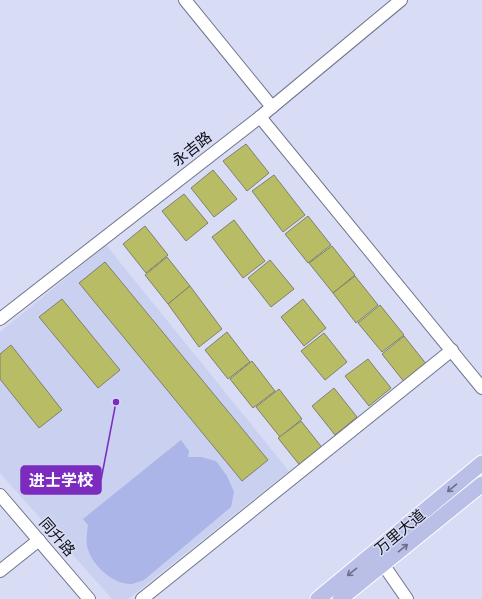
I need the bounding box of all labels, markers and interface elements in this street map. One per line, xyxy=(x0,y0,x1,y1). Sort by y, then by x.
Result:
street label: 永吉路 xyxy=(168,127,215,170)
callout: 进士学校 xyxy=(21,466,101,494)
text: 进士学校 xyxy=(29,470,94,490)
one-way arrow xyxy=(447,484,457,493)
street label: 万里大道 xyxy=(371,505,429,558)
street label: 同升路 xyxy=(35,513,79,560)
one-way arrow xyxy=(398,544,409,552)
one-way arrow xyxy=(347,567,358,576)

